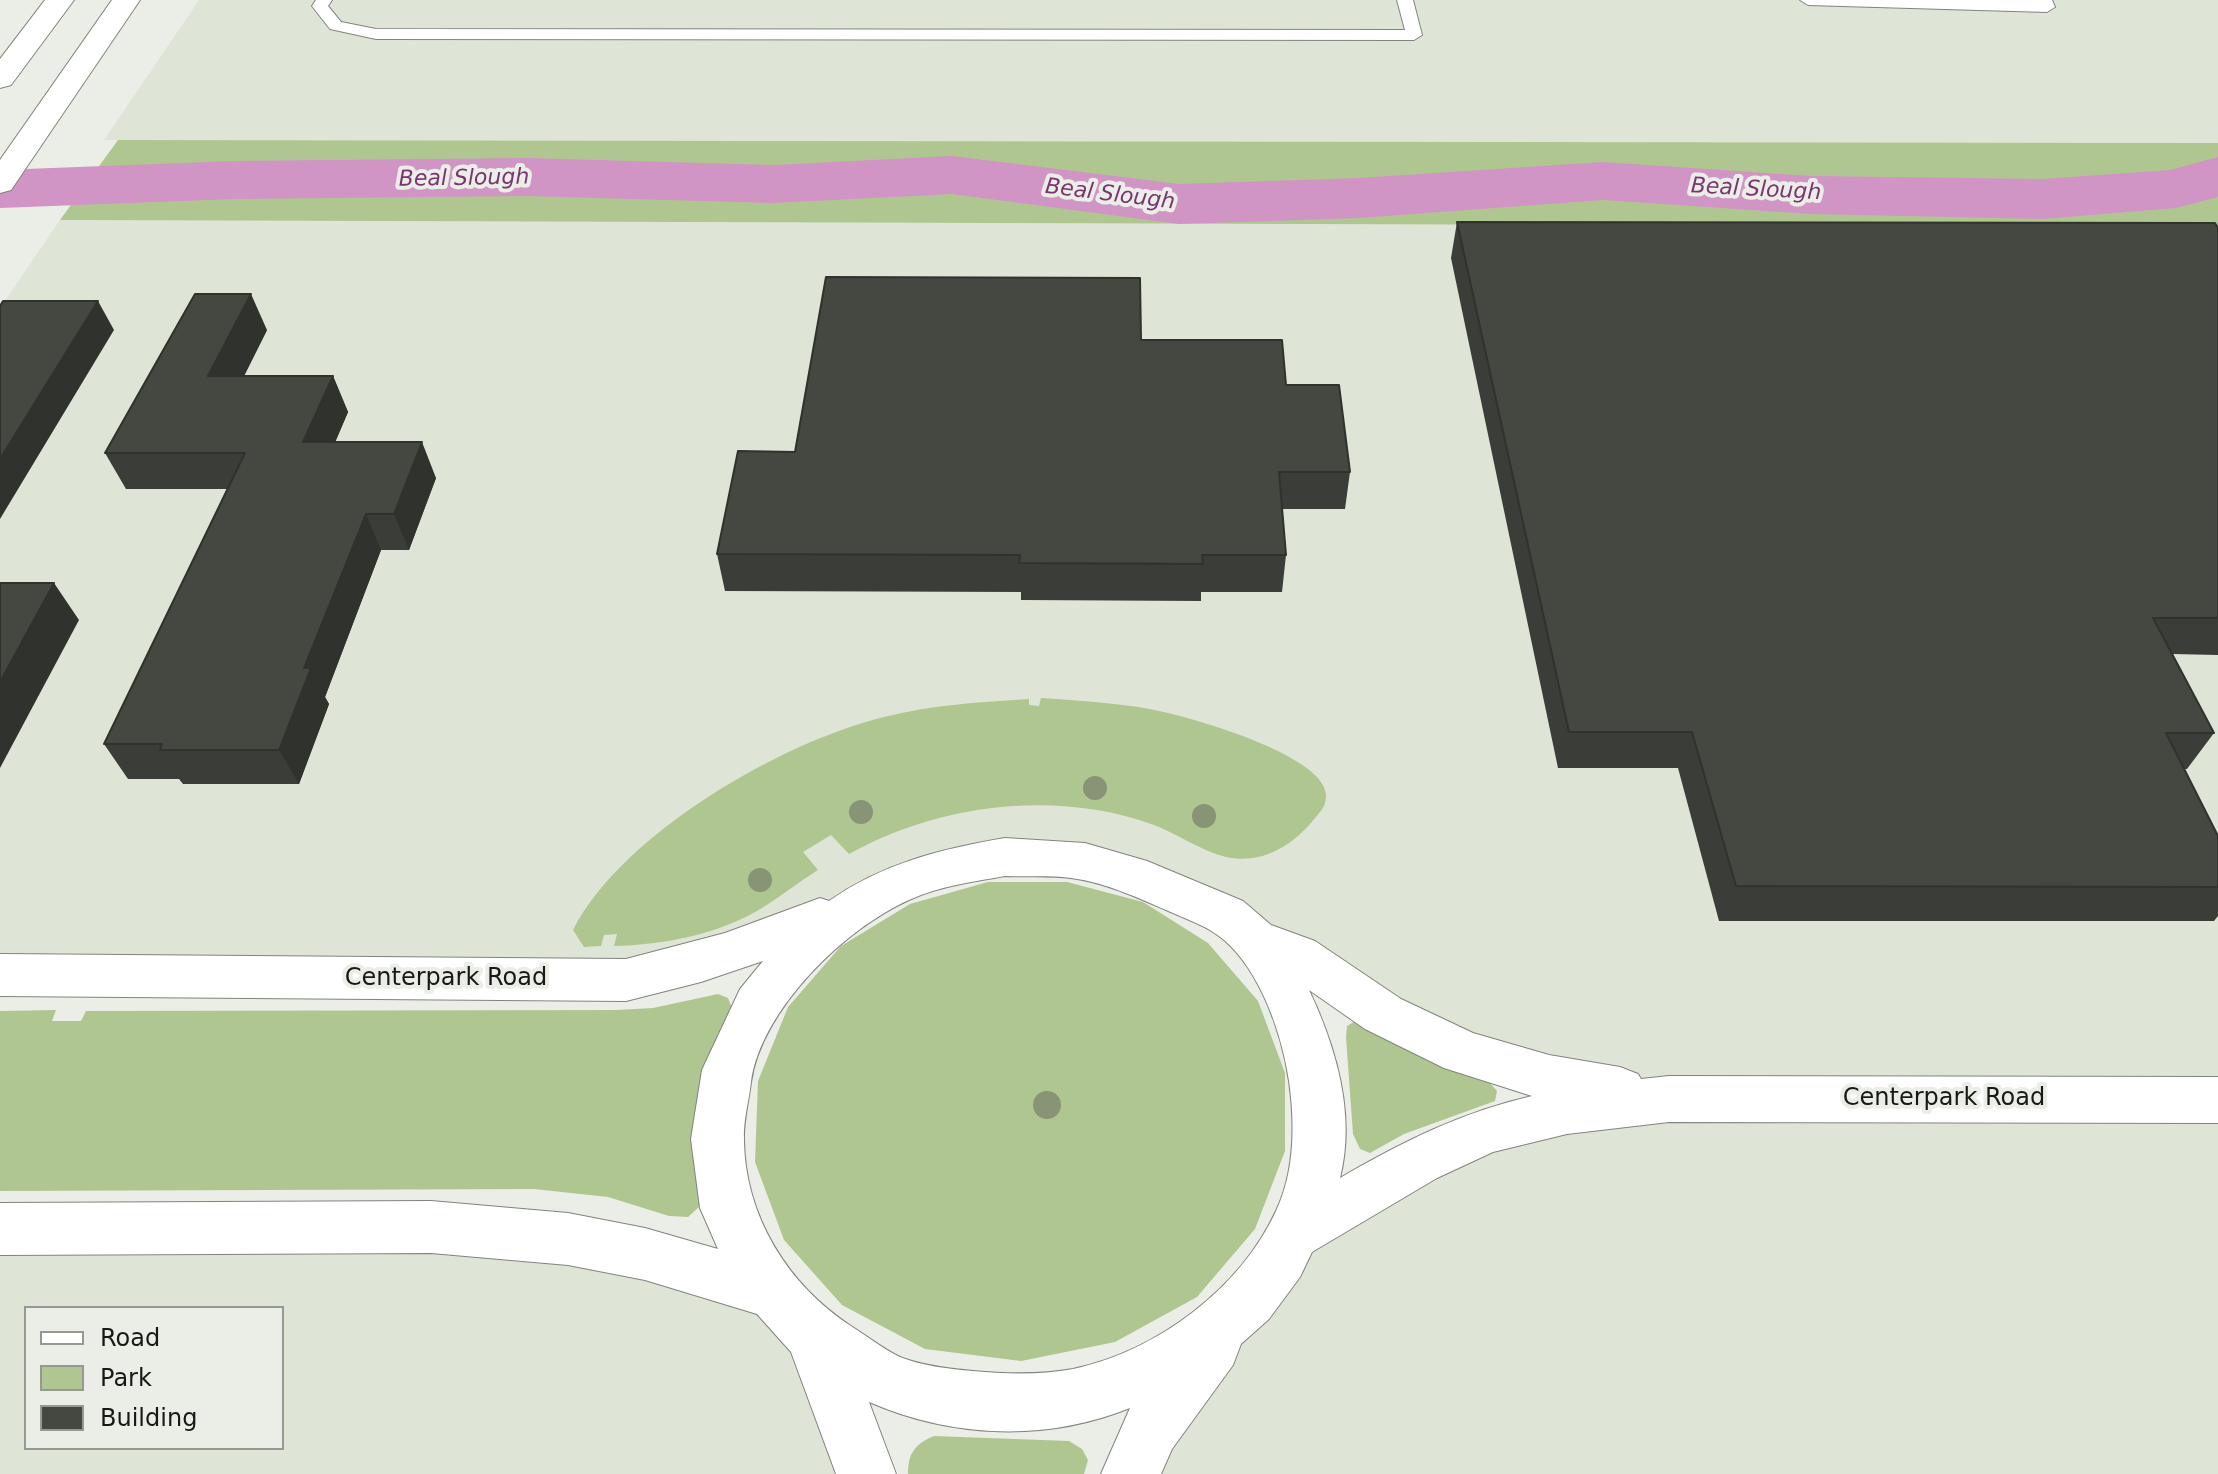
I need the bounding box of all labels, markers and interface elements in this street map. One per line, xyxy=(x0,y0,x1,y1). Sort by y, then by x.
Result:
water label: Beal Slough xyxy=(398,165,530,193)
water label: Beal Slough xyxy=(1690,173,1822,207)
water label: Beal Slough xyxy=(1044,174,1176,216)
street label: Centerpark Road xyxy=(345,965,547,993)
street label: Centerpark Road xyxy=(1843,1085,2045,1113)
legend xyxy=(24,1306,284,1450)
text: Road xyxy=(100,1324,160,1352)
text: Park xyxy=(100,1364,152,1392)
text: Building xyxy=(100,1404,197,1432)

